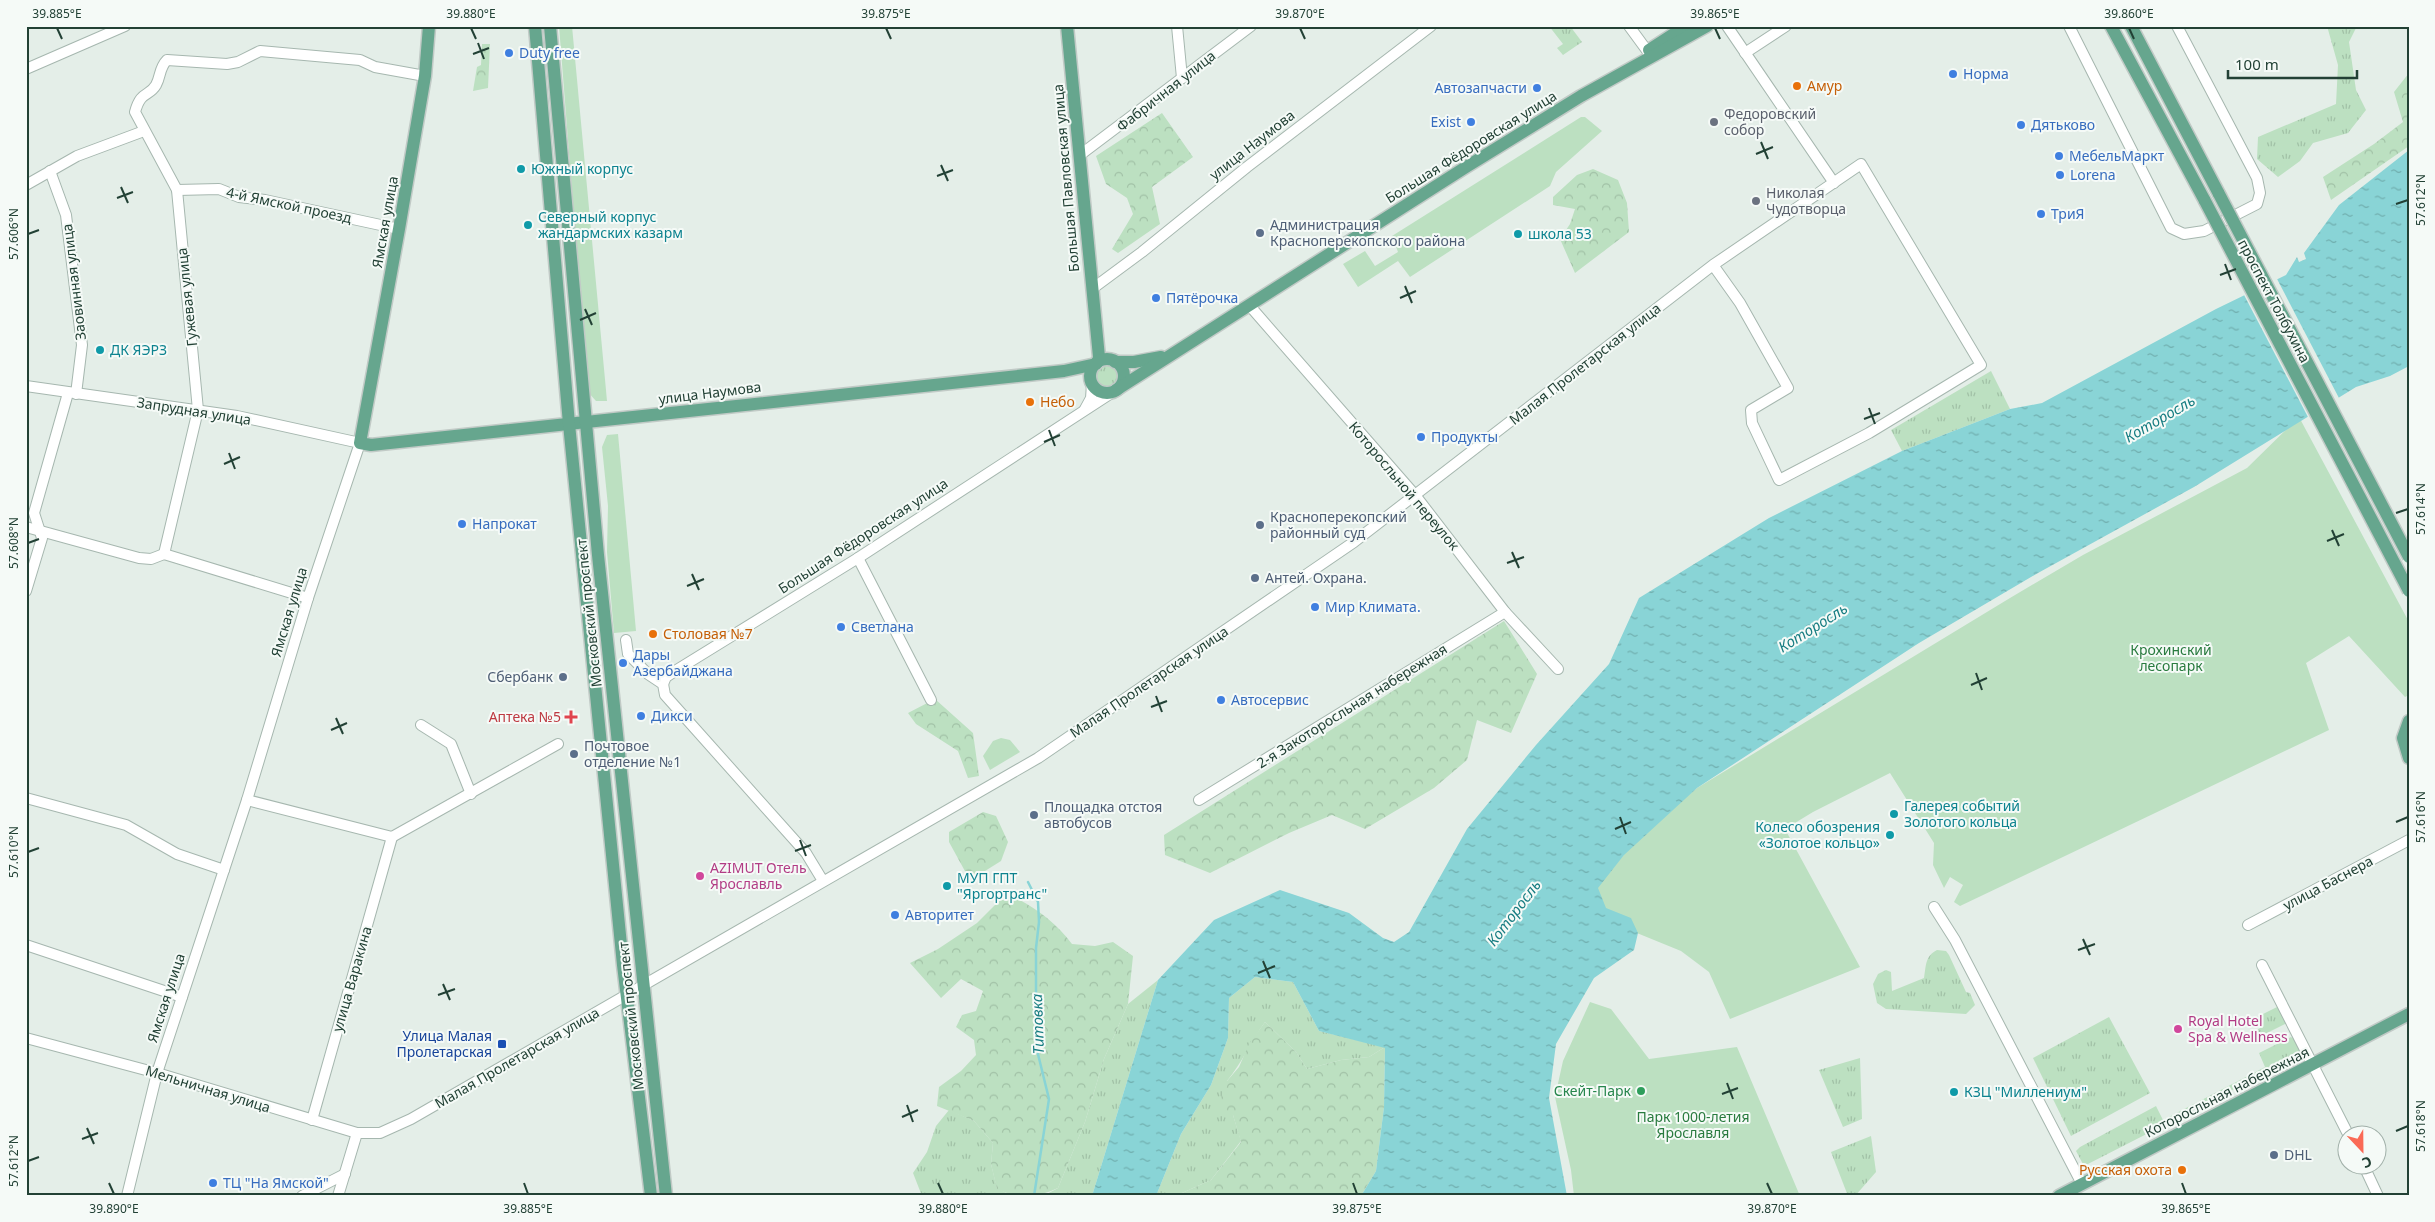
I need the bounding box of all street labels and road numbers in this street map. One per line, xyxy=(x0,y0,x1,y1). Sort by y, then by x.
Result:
street label: Фабричная улица xyxy=(1112,46,1219,135)
street label: Большая Павловская улица xyxy=(1048,83,1083,273)
street label: Большая Фёдоровская улица xyxy=(1381,86,1560,207)
street label: улица Наумова xyxy=(1205,105,1298,184)
street label: Ямская улица xyxy=(367,175,402,269)
street label: 4-й Ямской проезд xyxy=(225,182,354,227)
street label: Заовинная улица xyxy=(57,223,90,341)
street label: проспект Толбухина xyxy=(2234,236,2315,366)
street label: Гужевая улица xyxy=(172,247,201,347)
street label: Малая Пролетарская улица xyxy=(1505,299,1664,429)
street label: улица Наумова xyxy=(658,377,762,408)
street label: Запрудная улица xyxy=(136,392,252,429)
street label: Которосльной переулок xyxy=(1345,417,1464,554)
street label: Большая Фёдоровская улица xyxy=(774,474,951,598)
street label: Московский проспект xyxy=(571,537,606,688)
street label: Ямская улица xyxy=(266,565,311,659)
street label: Малая Пролетарская улица xyxy=(1066,621,1232,742)
street label: 2-я Закоторосльная набережная xyxy=(1253,639,1451,772)
street label: улица Баснера xyxy=(2280,851,2376,914)
street label: улица Варакина xyxy=(327,924,376,1034)
street label: Московский проспект xyxy=(613,940,648,1091)
street label: Ямская улица xyxy=(142,951,189,1045)
street label: Малая Пролетарская улица xyxy=(431,1003,603,1113)
street label: Которосльная набережная xyxy=(2141,1042,2312,1141)
street label: Мельничная улица xyxy=(143,1060,273,1117)

